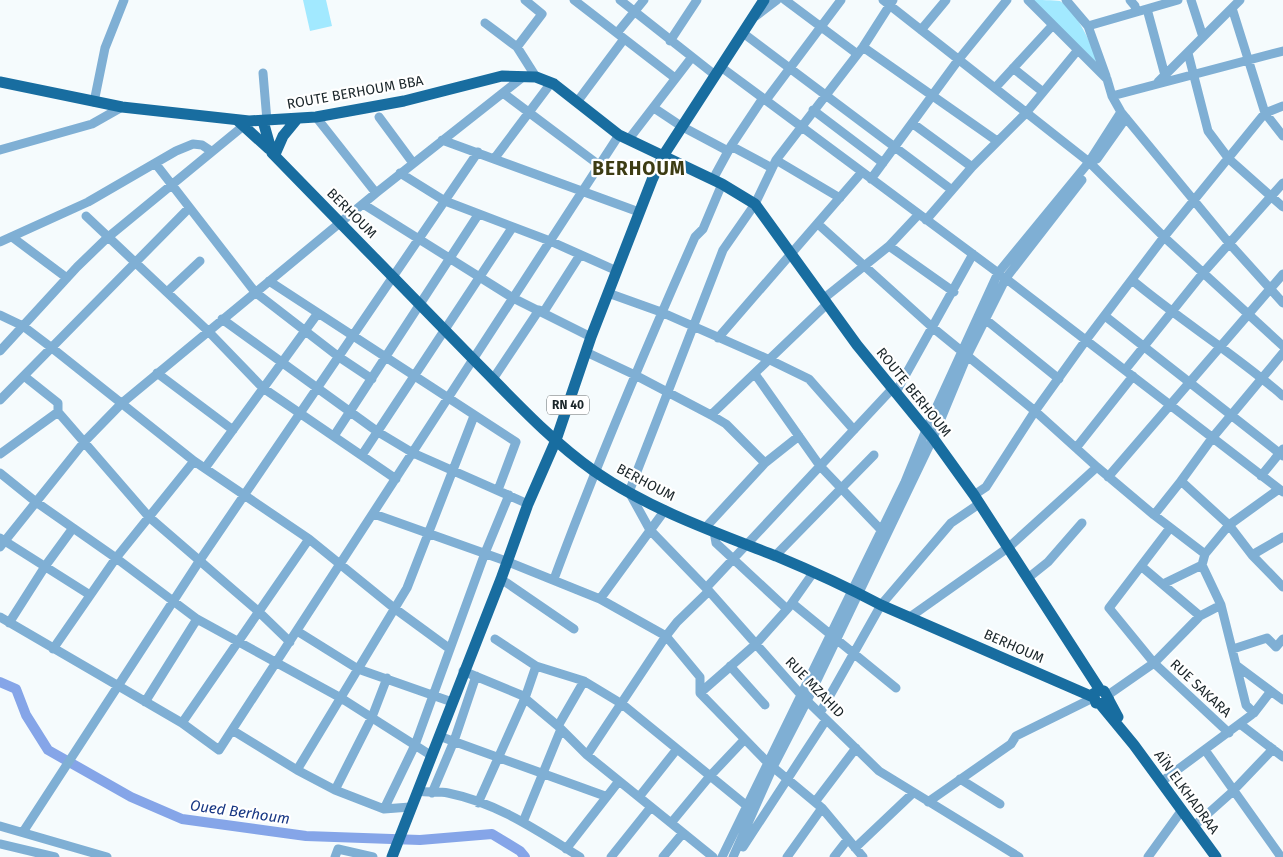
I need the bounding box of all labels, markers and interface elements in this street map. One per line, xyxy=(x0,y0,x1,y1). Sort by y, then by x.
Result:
street label: ROUTE BERHOUM BBA xyxy=(286,72,425,113)
district label: BERHOUM xyxy=(592,157,686,180)
street label: BERHOUM xyxy=(323,185,380,242)
street label: ROUTE BERHOUM xyxy=(873,344,955,440)
road number: RN 40 xyxy=(547,396,589,414)
street label: BERHOUM xyxy=(614,460,678,505)
street label: BERHOUM xyxy=(981,626,1047,667)
street label: RUE MZAHID xyxy=(782,653,848,721)
street label: RUE SAKARA xyxy=(1167,656,1235,721)
street label: AÏN ELKHADRAA xyxy=(1151,747,1223,837)
water label: Oued Berhoum xyxy=(189,796,291,828)

